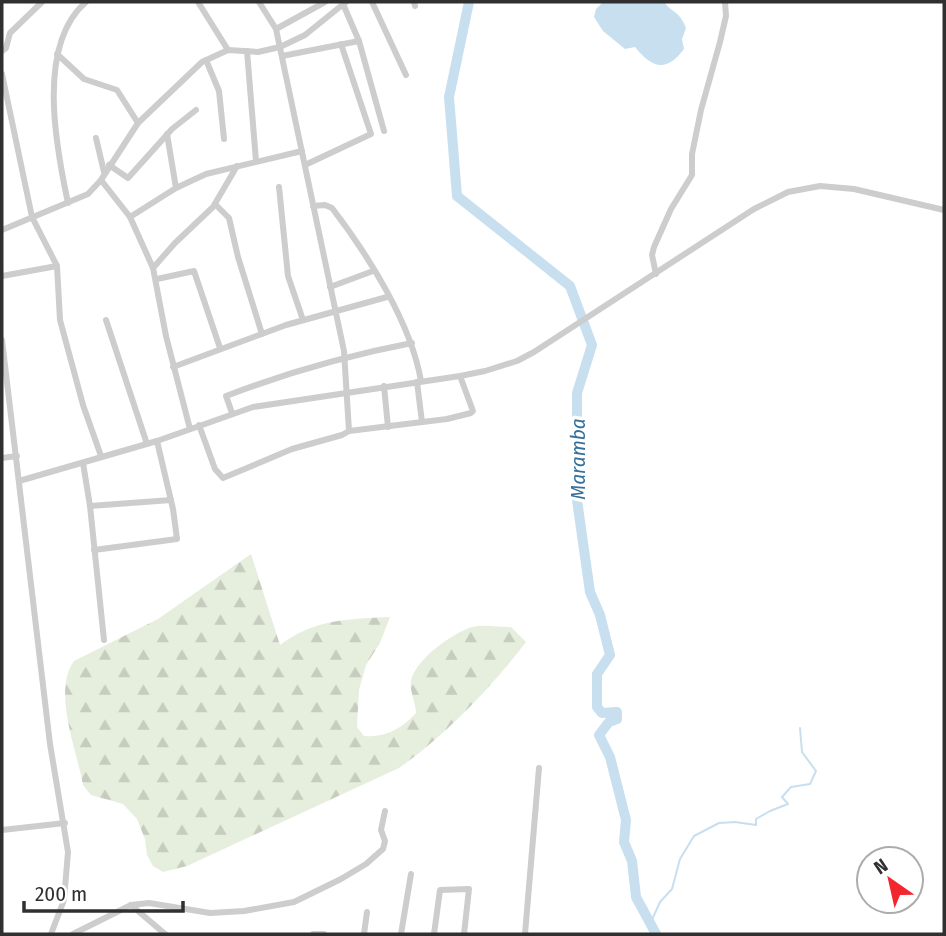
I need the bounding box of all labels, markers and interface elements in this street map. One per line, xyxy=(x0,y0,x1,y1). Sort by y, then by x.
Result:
water label: Maramba xyxy=(565,418,591,500)
north arrow xyxy=(855,845,925,915)
text: N xyxy=(870,854,892,879)
scale bar xyxy=(24,870,184,914)
text: 200 m xyxy=(35,881,87,907)

